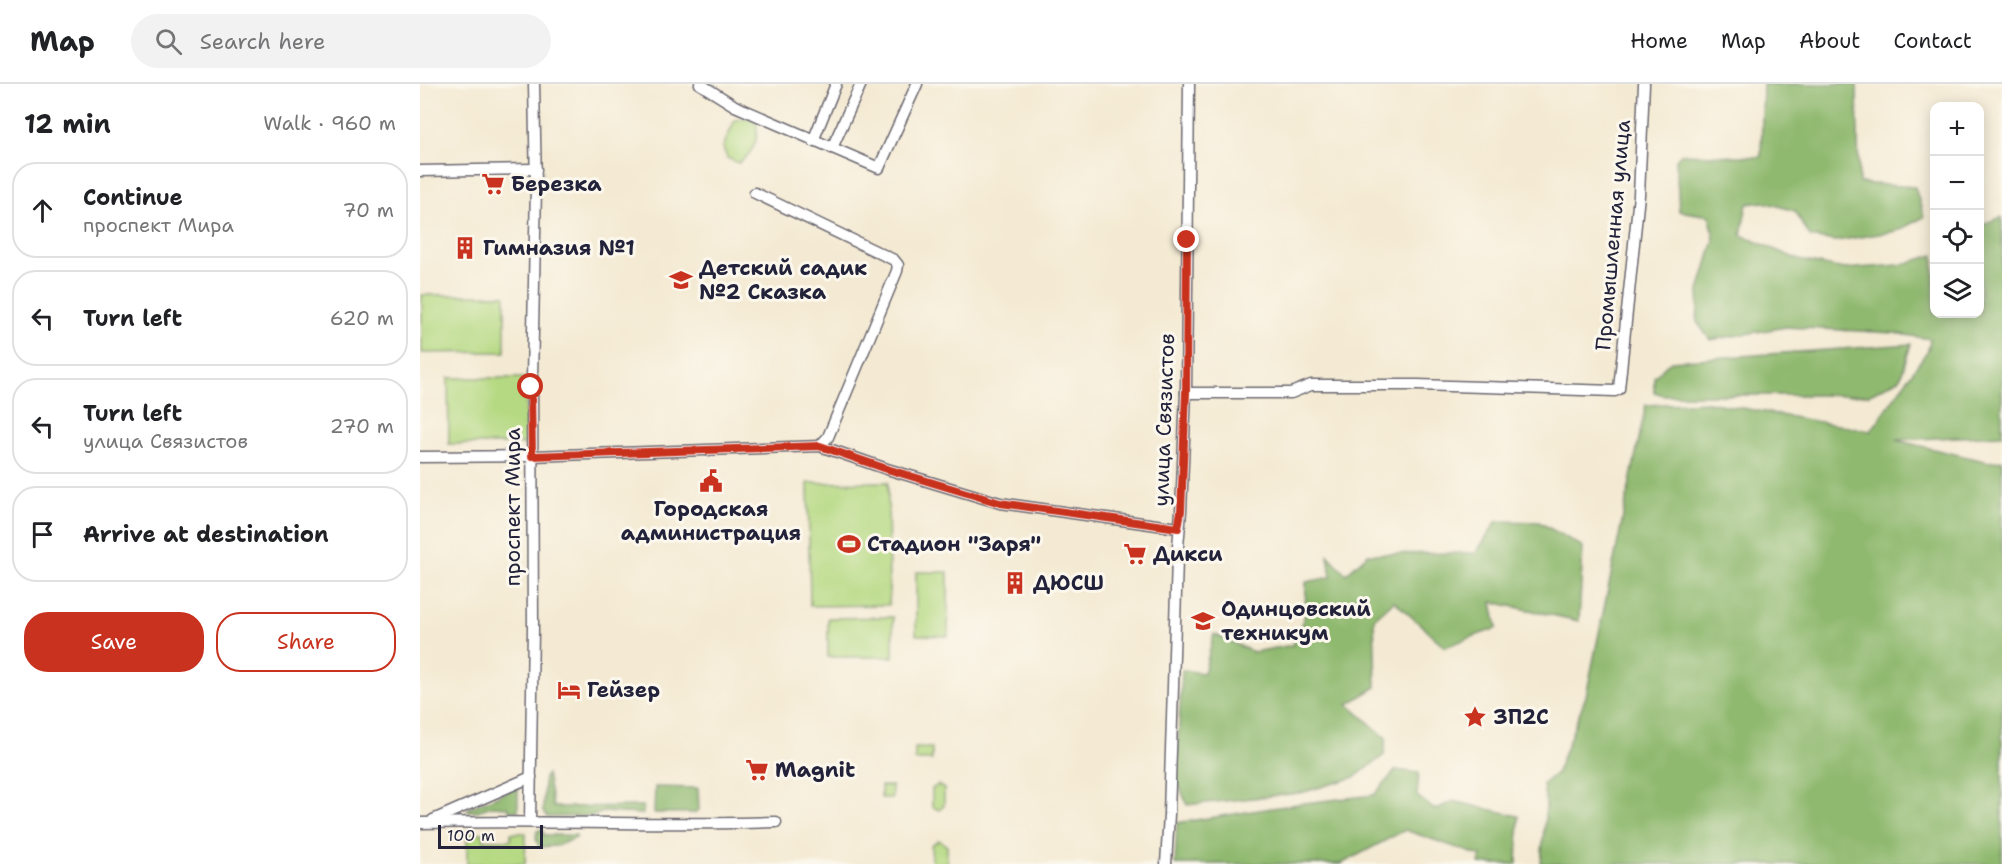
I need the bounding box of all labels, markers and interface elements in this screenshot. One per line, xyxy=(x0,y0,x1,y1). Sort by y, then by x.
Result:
search box xyxy=(131,14,551,68)
text: Map xyxy=(30,22,95,60)
icon: search xyxy=(152,25,185,58)
text: Search here xyxy=(200,27,325,56)
text: Home xyxy=(1630,27,1688,55)
text: Map xyxy=(1721,27,1766,55)
text: About xyxy=(1799,27,1860,55)
text: Contact xyxy=(1893,27,1972,55)
map controls xyxy=(1930,102,1984,318)
button: + xyxy=(1930,102,1984,156)
text: 12 min xyxy=(24,106,111,141)
text: Walk · 960 m xyxy=(263,110,396,136)
street label: Промышленная улица xyxy=(1589,118,1637,352)
button: − xyxy=(1930,156,1984,210)
place label: Березка xyxy=(511,170,602,198)
supermarket icon: Березка xyxy=(480,171,506,197)
text: Continue xyxy=(83,183,183,212)
icon: ahead xyxy=(26,194,59,227)
text: 70 m xyxy=(342,197,394,223)
button: locate xyxy=(1930,210,1984,264)
text: проспект Мира xyxy=(83,212,234,238)
route end xyxy=(1173,226,1199,252)
place label: Гимназия №1 xyxy=(483,234,635,262)
building icon: Гимназия №1 xyxy=(452,235,478,261)
place label: Детский садик №2 Сказка xyxy=(699,254,867,306)
button: layers xyxy=(1930,264,1984,318)
school or university icon: Детский садик №2 Сказка xyxy=(668,267,694,293)
icon: left xyxy=(26,302,59,335)
text: Turn left xyxy=(83,304,182,333)
text: 620 m xyxy=(330,305,394,331)
street label: улица Связистов xyxy=(1147,333,1181,507)
route start xyxy=(517,373,543,399)
text: Turn left xyxy=(83,399,182,428)
icon: left xyxy=(26,410,59,443)
text: 270 m xyxy=(330,413,394,439)
text: улица Связистов xyxy=(83,428,248,454)
street label: проспект Мира xyxy=(499,428,527,586)
public building icon: Городская администрация xyxy=(698,468,724,494)
place label: Городская администрация xyxy=(621,495,801,547)
icon: arrive xyxy=(26,518,59,551)
text: Arrive at destination xyxy=(83,520,329,549)
place label: Стадион "Заря" xyxy=(867,530,1041,558)
sports icon: Стадион "Заря" xyxy=(836,531,862,557)
place label: Дикси xyxy=(1153,540,1223,568)
supermarket icon: Дикси xyxy=(1122,541,1148,567)
place label: ДЮСШ xyxy=(1033,569,1104,597)
building icon: ДЮСШ xyxy=(1002,570,1028,596)
place label: Одинцовский техникум xyxy=(1221,595,1371,647)
school or university icon: Одинцовский техникум xyxy=(1190,608,1216,634)
button: Save xyxy=(24,612,204,672)
button: Share xyxy=(216,612,396,672)
place label: Гейзер xyxy=(587,676,660,704)
hotel icon: Гейзер xyxy=(556,677,582,703)
place label: 3П2С xyxy=(1493,703,1549,731)
place icon: 3П2С xyxy=(1462,704,1488,730)
place label: Magnit xyxy=(775,756,855,784)
supermarket icon: Magnit xyxy=(744,757,770,783)
scale bar xyxy=(438,822,543,850)
text: 100 m xyxy=(447,825,495,846)

